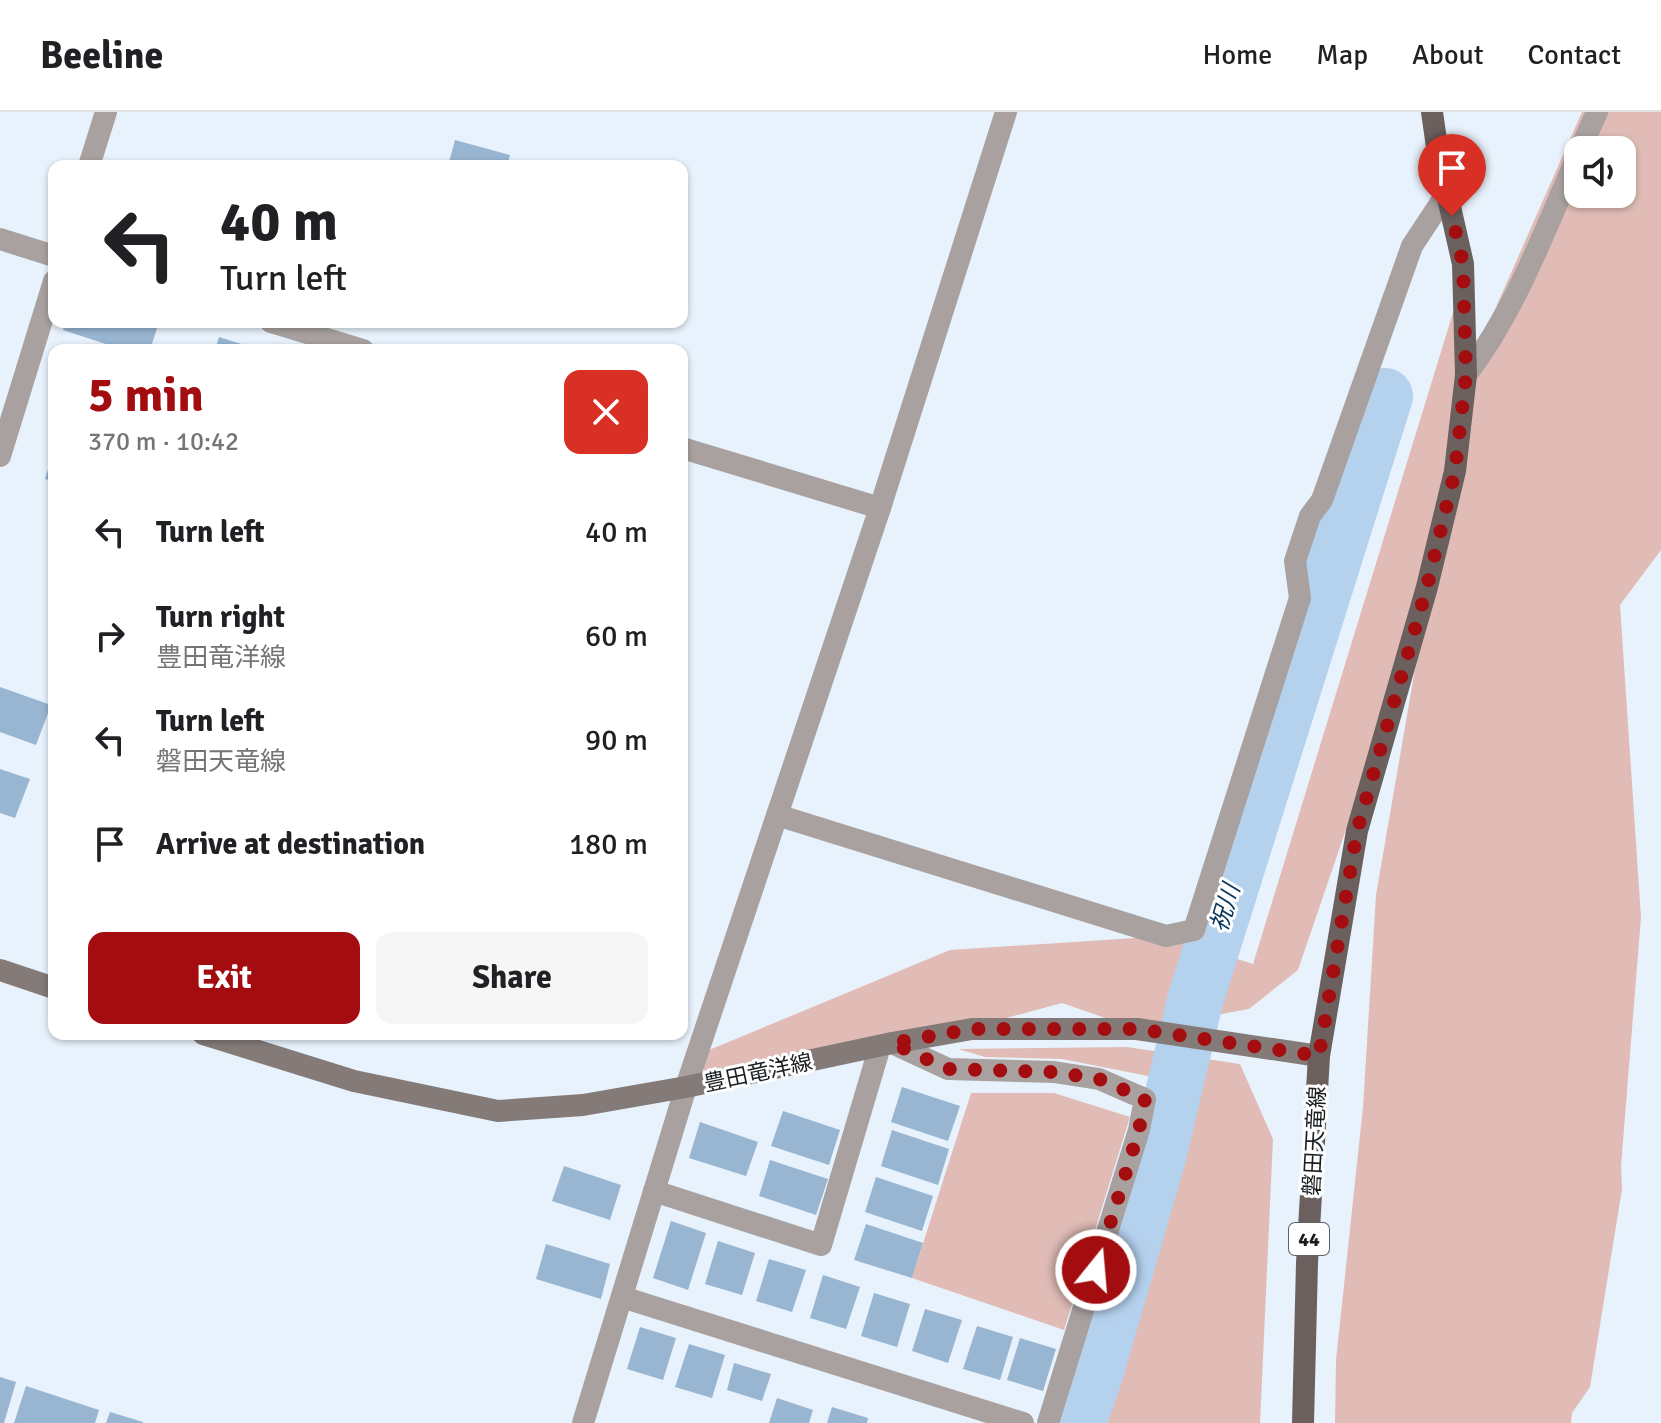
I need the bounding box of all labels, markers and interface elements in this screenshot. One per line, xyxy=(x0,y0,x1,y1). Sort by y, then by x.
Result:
text: Beeline xyxy=(40,32,163,79)
text: Home xyxy=(1203,38,1272,72)
text: Map xyxy=(1316,38,1368,72)
text: About xyxy=(1412,38,1484,72)
text: Contact xyxy=(1528,38,1621,72)
pin xyxy=(1418,134,1486,216)
map controls xyxy=(1564,136,1636,208)
button: sound xyxy=(1564,136,1636,208)
icon: arrive xyxy=(1430,146,1474,190)
text: 40 m xyxy=(220,187,338,256)
icon: left xyxy=(88,192,192,296)
text: Turn left xyxy=(220,256,347,301)
text: 5 min xyxy=(88,366,204,425)
button: close xyxy=(564,370,648,454)
text: 370 m · 10:42 xyxy=(88,426,239,458)
icon: left xyxy=(88,510,132,554)
text: Turn left xyxy=(156,514,265,551)
text: 40 m xyxy=(585,514,648,551)
text: Turn right xyxy=(156,599,285,636)
icon: right xyxy=(88,614,132,658)
text: 60 m xyxy=(585,618,648,655)
text: 豊田竜洋線 xyxy=(156,642,286,674)
text: Turn left xyxy=(156,703,265,740)
icon: left xyxy=(88,718,132,762)
text: 90 m xyxy=(585,722,648,759)
text: 磐田天竜線 xyxy=(156,746,286,778)
icon: arrive xyxy=(88,822,132,866)
text: Arrive at destination xyxy=(156,826,425,863)
text: 180 m xyxy=(569,826,648,863)
water label: 祝川 xyxy=(1204,878,1247,935)
button: Exit xyxy=(88,932,360,1024)
button: Share xyxy=(376,932,648,1024)
street label: 豊田竜洋線 xyxy=(701,1048,815,1097)
street label: 磐田天竜線 xyxy=(1298,1085,1331,1197)
road number: 44 xyxy=(1289,1223,1329,1255)
position arrow xyxy=(1054,1228,1138,1312)

